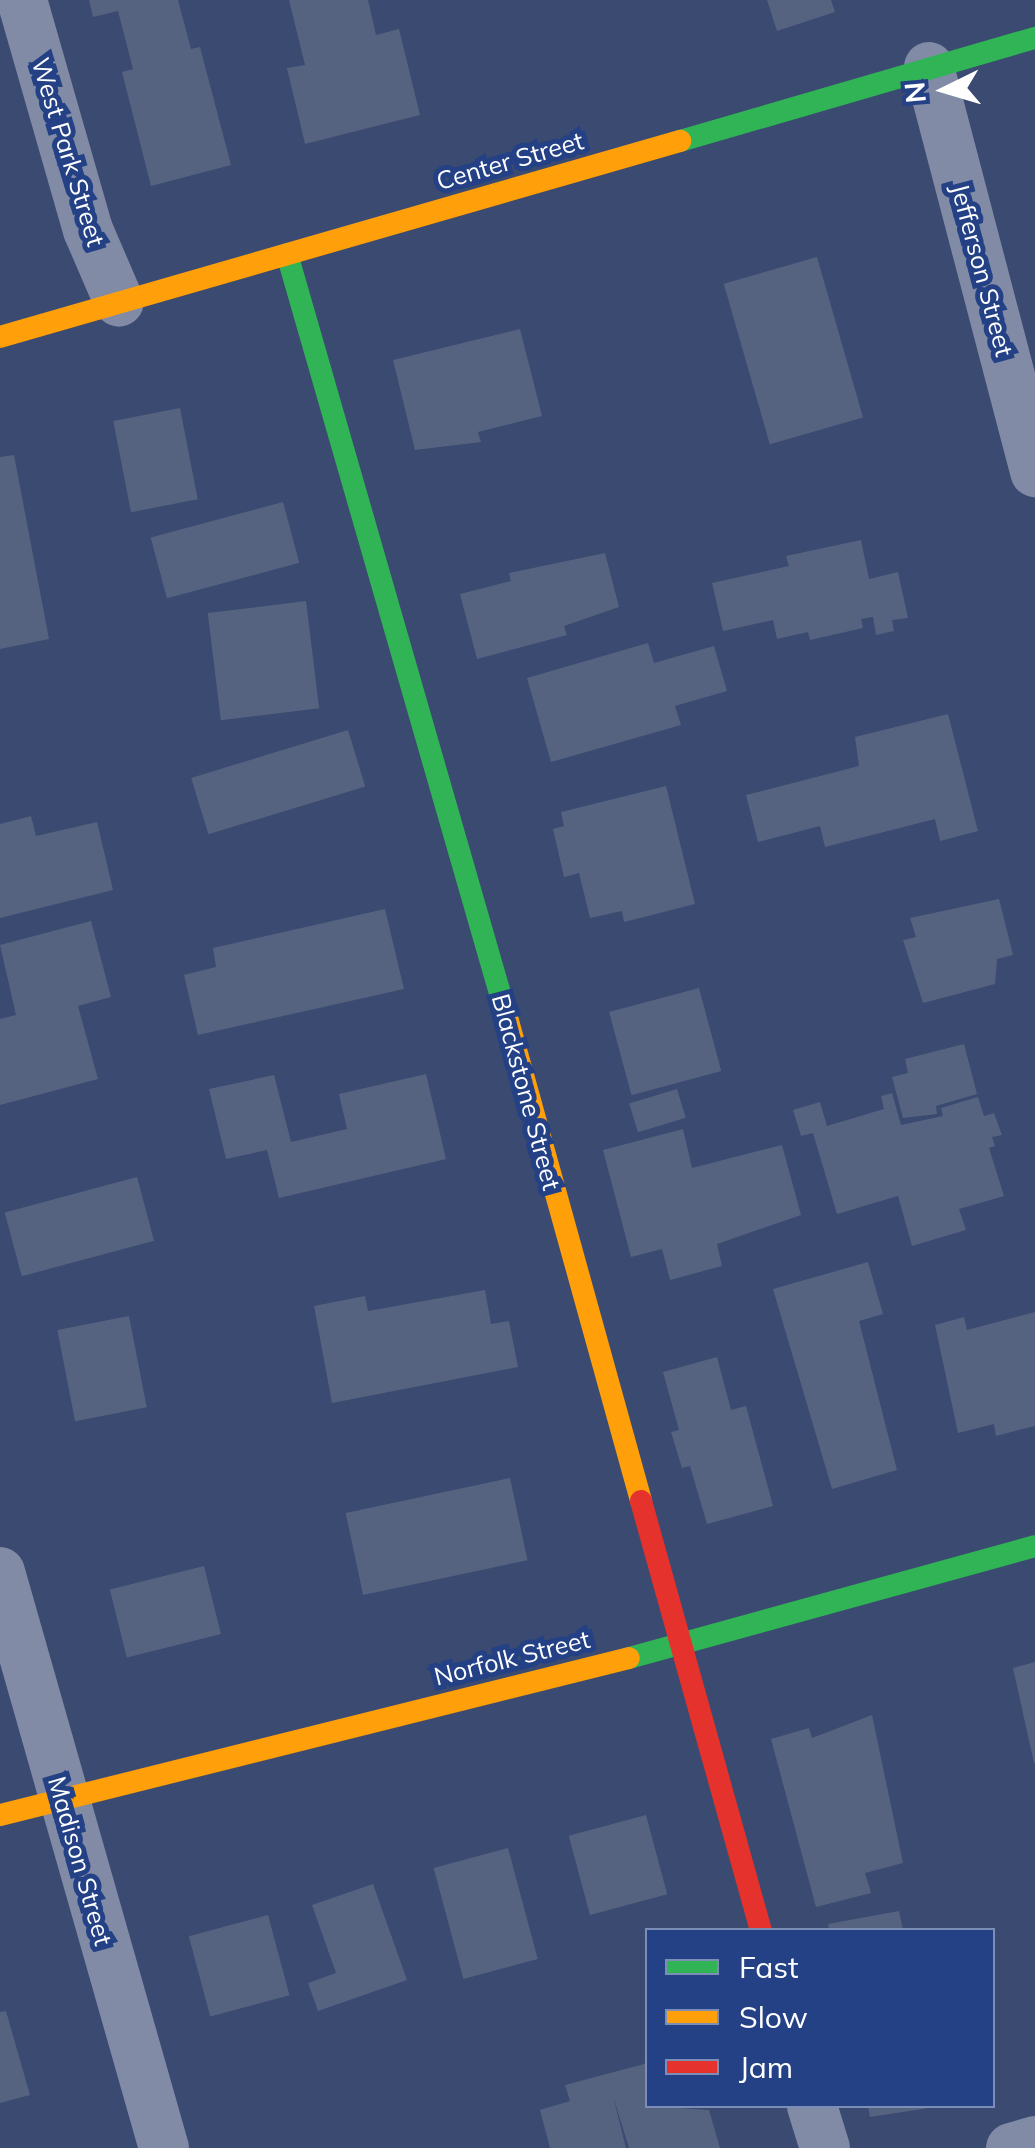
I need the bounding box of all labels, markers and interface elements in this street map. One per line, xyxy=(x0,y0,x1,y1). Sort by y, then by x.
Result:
north arrow xyxy=(895,40,995,140)
street label: West Park Street xyxy=(25,54,111,250)
text: N xyxy=(896,81,933,105)
street label: Center Street xyxy=(433,126,587,196)
street label: Jefferson Street xyxy=(945,180,1019,360)
street label: Blackstone Street xyxy=(485,991,567,1193)
street label: Norfolk Street xyxy=(431,1624,593,1692)
street label: Madison Street xyxy=(42,1773,118,1949)
legend xyxy=(645,1928,995,2108)
text: Fast xyxy=(739,1948,799,1986)
text: Slow xyxy=(739,1998,808,2036)
text: Jam xyxy=(739,2048,793,2086)

